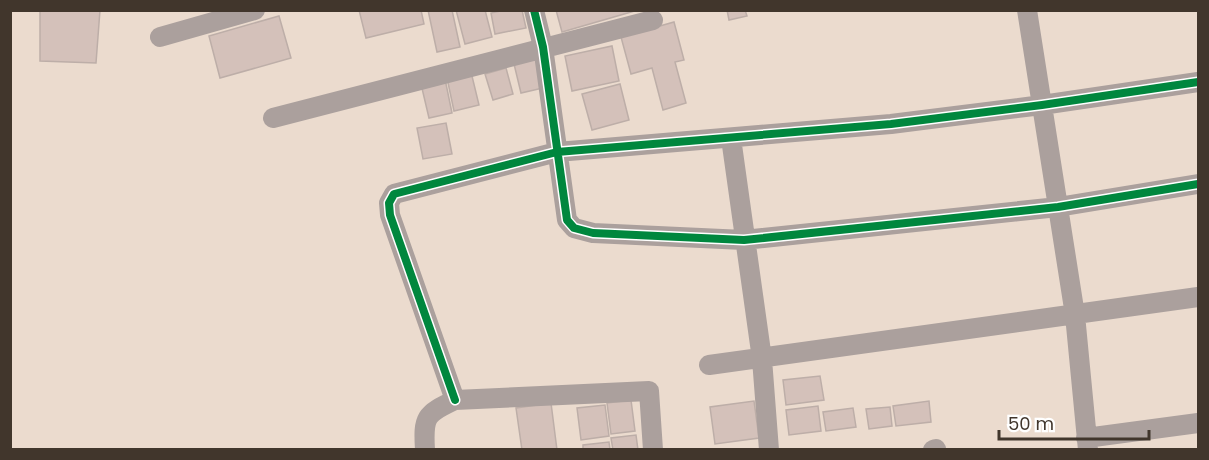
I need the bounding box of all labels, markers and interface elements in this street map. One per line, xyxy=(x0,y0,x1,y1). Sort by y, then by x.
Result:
scale bar xyxy=(999,403,1149,441)
text: 50 m xyxy=(1008,411,1054,436)

